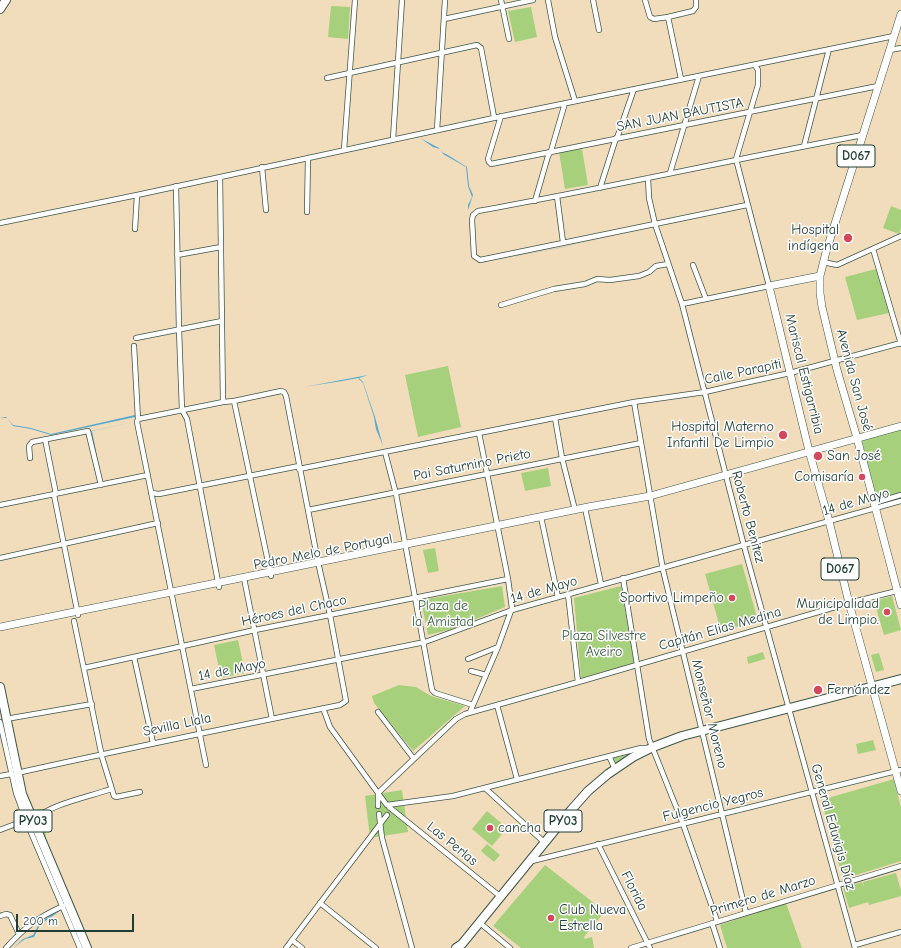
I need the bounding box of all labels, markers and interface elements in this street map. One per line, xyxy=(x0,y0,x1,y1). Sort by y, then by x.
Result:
street label: SAN JUAN BAUTISTA xyxy=(615,94,745,136)
road number: D067 xyxy=(837,145,875,167)
place label: Hospital indígena xyxy=(788,222,839,254)
marker: Hospital indígena xyxy=(842,232,854,244)
street label: Mariscal Estigarribia xyxy=(781,312,827,436)
street label: Avenida San José xyxy=(832,327,876,433)
street label: Calle Parapiti xyxy=(703,356,783,388)
place label: Hospital Materno Infantil De Limpio xyxy=(667,419,774,452)
marker: Hospital Materno Infantil De Limpio xyxy=(777,429,789,441)
street label: Pai Saturnino Prieto xyxy=(412,445,532,485)
place label: San José xyxy=(827,448,881,464)
marker: San José xyxy=(812,450,824,462)
street label: Roberto Benitez xyxy=(728,469,768,565)
place label: Comisaría xyxy=(794,469,854,485)
marker: Comisaría xyxy=(857,472,867,482)
street label: 14 de Mayo xyxy=(821,484,891,520)
street label: Pedro Melo de Portugal xyxy=(252,530,394,574)
road number: D067 xyxy=(821,558,859,580)
street label: 14 de Mayo xyxy=(509,572,579,608)
place label: Sportivo Limpeño xyxy=(620,590,724,606)
street label: Héroes del Chaco xyxy=(240,592,348,630)
marker: Sportivo Limpeño xyxy=(727,593,737,603)
place label: Municipalidad de Limpio. xyxy=(796,596,879,628)
park label: Plaza de la Amistad xyxy=(412,598,474,630)
street label: Capitán Elias Medina xyxy=(657,604,783,654)
marker: Municipalidad de Limpio. xyxy=(882,607,892,617)
park label: Plaza Silvestre Aveiro xyxy=(562,628,646,660)
street label: 14 de Mayo xyxy=(197,655,267,685)
street label: Monseñor Moreno xyxy=(687,658,731,770)
place label: Fernández xyxy=(827,682,890,698)
marker: Fernández xyxy=(812,684,824,696)
street label: Sevilla Llala xyxy=(141,710,213,740)
street label: General Eduvigis Díaz xyxy=(807,762,859,892)
street label: Fulgencio Yegros xyxy=(661,784,765,826)
road number: PY03 xyxy=(14,810,52,832)
road number: PY03 xyxy=(544,810,582,832)
street label: Las Perlas xyxy=(423,818,481,870)
place label: cancha xyxy=(498,820,541,836)
marker: cancha xyxy=(485,823,495,833)
street label: Florida xyxy=(617,869,651,913)
street label: Primero de Marzo xyxy=(708,872,818,920)
place label: Club Nueva Estrella xyxy=(559,902,626,934)
scale bar xyxy=(18,906,136,932)
marker: Club Nueva Estrella xyxy=(546,913,556,923)
text: 200 m xyxy=(23,914,58,928)

